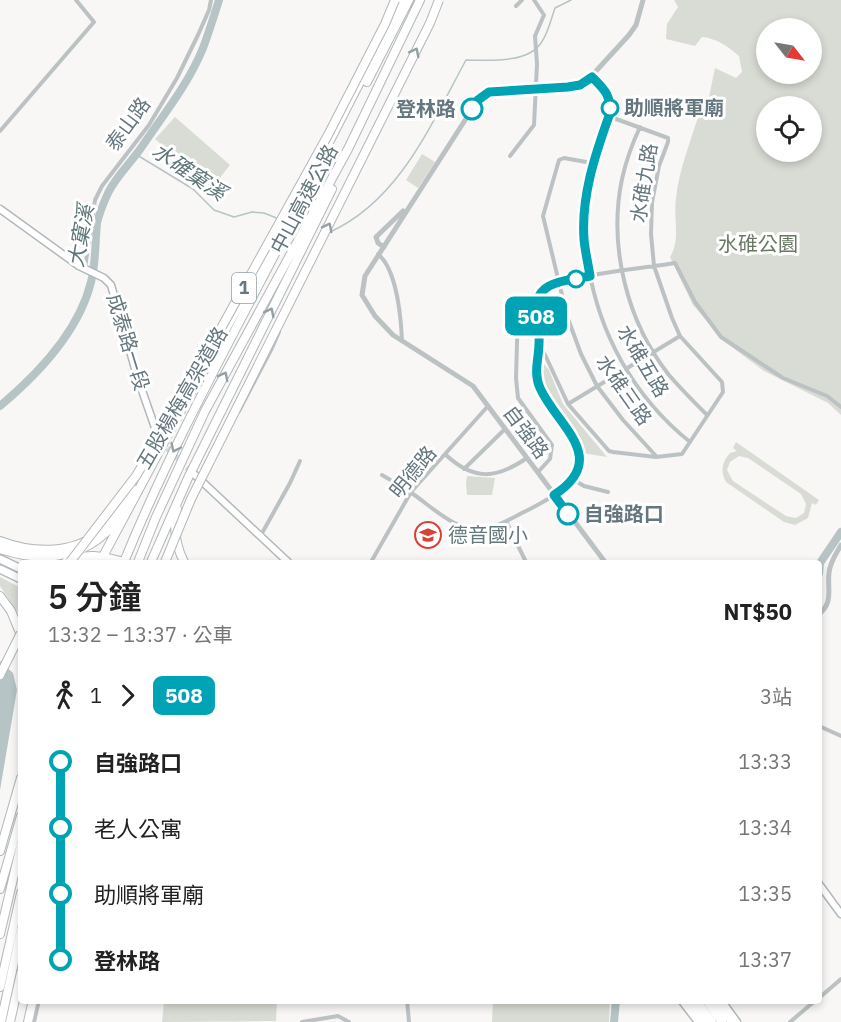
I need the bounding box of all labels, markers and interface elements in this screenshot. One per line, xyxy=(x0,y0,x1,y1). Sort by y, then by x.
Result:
north arrow xyxy=(756,18,822,84)
map controls xyxy=(756,18,822,162)
one-way arrow xyxy=(408,48,420,59)
street label: 泰山路 xyxy=(99,92,156,156)
place label: 助順將軍廟 xyxy=(624,94,724,121)
place label: 登林路 xyxy=(396,95,456,122)
button: locate xyxy=(756,96,822,162)
marker: 登林路 xyxy=(461,98,483,120)
marker: 助順將軍廟 xyxy=(601,99,619,117)
water label: 水確窠溪 xyxy=(147,136,235,208)
street label: 中山高速公路 xyxy=(263,139,344,258)
street label: 水碓九路 xyxy=(624,141,663,225)
water label: 大窠溪 xyxy=(61,199,100,269)
one-way arrow xyxy=(321,222,332,233)
park label: 水碓公園 xyxy=(718,230,798,257)
unlabelled marker xyxy=(567,270,585,288)
road number: 1 xyxy=(232,273,256,303)
street label: 成泰路一段 xyxy=(101,290,156,394)
line badge: 508 xyxy=(502,296,570,336)
text: 508 xyxy=(517,302,555,330)
one-way arrow xyxy=(263,308,274,319)
street label: 水碓五路 xyxy=(611,320,676,402)
street label: 五股楊梅高架道路 xyxy=(130,322,233,474)
street label: 水碓三路 xyxy=(590,349,658,430)
one-way arrow xyxy=(217,372,228,382)
street label: 自強路 xyxy=(498,400,555,464)
street label: 明德路 xyxy=(383,440,442,503)
one-way arrow xyxy=(171,441,183,452)
place label: 自強路口 xyxy=(584,500,664,527)
marker: 自強路口 xyxy=(557,503,579,525)
school or university icon: 德音國小 xyxy=(413,520,443,550)
place label: 德音國小 xyxy=(448,521,528,548)
text: 5 分鐘 xyxy=(48,575,142,618)
text: NT$50 xyxy=(724,597,792,626)
text: 13:32 – 13:37 · 公車 xyxy=(48,621,233,648)
icon: walk xyxy=(48,679,81,712)
icon: forward xyxy=(111,679,144,712)
text: 508 xyxy=(165,681,203,709)
text: 1 xyxy=(90,682,102,709)
text: 3站 xyxy=(760,683,792,710)
text: 自強路口 xyxy=(94,748,182,777)
text: 13:33 xyxy=(738,748,792,775)
text: 老人公寓 xyxy=(94,814,182,843)
text: 13:34 xyxy=(738,814,792,841)
text: 助順將軍廟 xyxy=(94,880,204,909)
text: 13:35 xyxy=(738,880,792,907)
text: 登林路 xyxy=(94,946,160,975)
text: 13:37 xyxy=(738,946,792,973)

